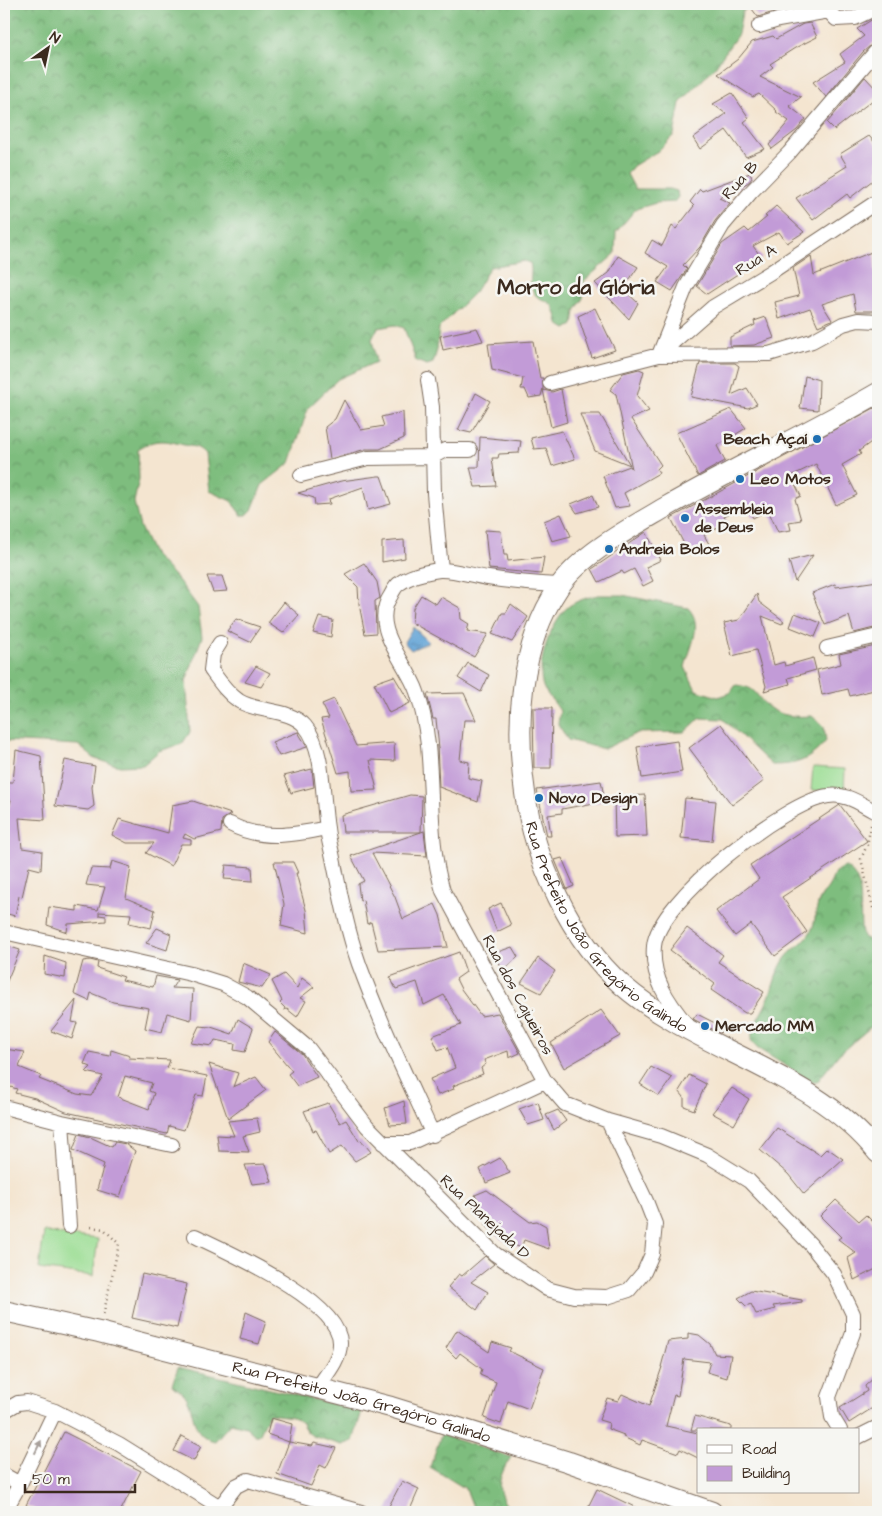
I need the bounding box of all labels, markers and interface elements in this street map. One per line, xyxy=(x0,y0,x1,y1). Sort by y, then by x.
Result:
north arrow xyxy=(22,22,72,72)
text: N xyxy=(45,27,64,49)
street label: Rua B xyxy=(717,155,764,204)
street label: Rua A xyxy=(731,239,781,281)
district label: Morro da Glória xyxy=(497,273,655,302)
place label: Beach Açaí xyxy=(723,428,808,450)
marker: Beach Açaí xyxy=(811,433,823,445)
place label: Leo Motos xyxy=(750,468,831,490)
marker: Leo Motos xyxy=(734,473,746,485)
place label: Assembleia de Deus xyxy=(694,498,774,538)
marker: Assembleia de Deus xyxy=(679,512,691,524)
place label: Andreia Bolos xyxy=(619,538,720,560)
marker: Andreia Bolos xyxy=(603,543,615,555)
place label: Novo Design xyxy=(549,787,637,811)
marker: Novo Design xyxy=(533,792,545,804)
street label: Rua Prefeito João Gregório Galindo xyxy=(520,819,692,1038)
street label: Rua dos Cajueiros xyxy=(477,931,559,1059)
place label: Mercado MM xyxy=(715,1015,814,1037)
marker: Mercado MM xyxy=(699,1020,711,1032)
street label: Rua Planejada D xyxy=(435,1170,535,1264)
street label: Rua Prefeito João Gregório Galindo xyxy=(230,1356,493,1448)
legend xyxy=(697,1428,860,1494)
text: Road xyxy=(742,1439,777,1460)
one-way arrow xyxy=(34,1440,42,1455)
scale bar xyxy=(25,1461,135,1493)
text: Building xyxy=(742,1463,790,1485)
text: 50 m xyxy=(32,1469,70,1490)

